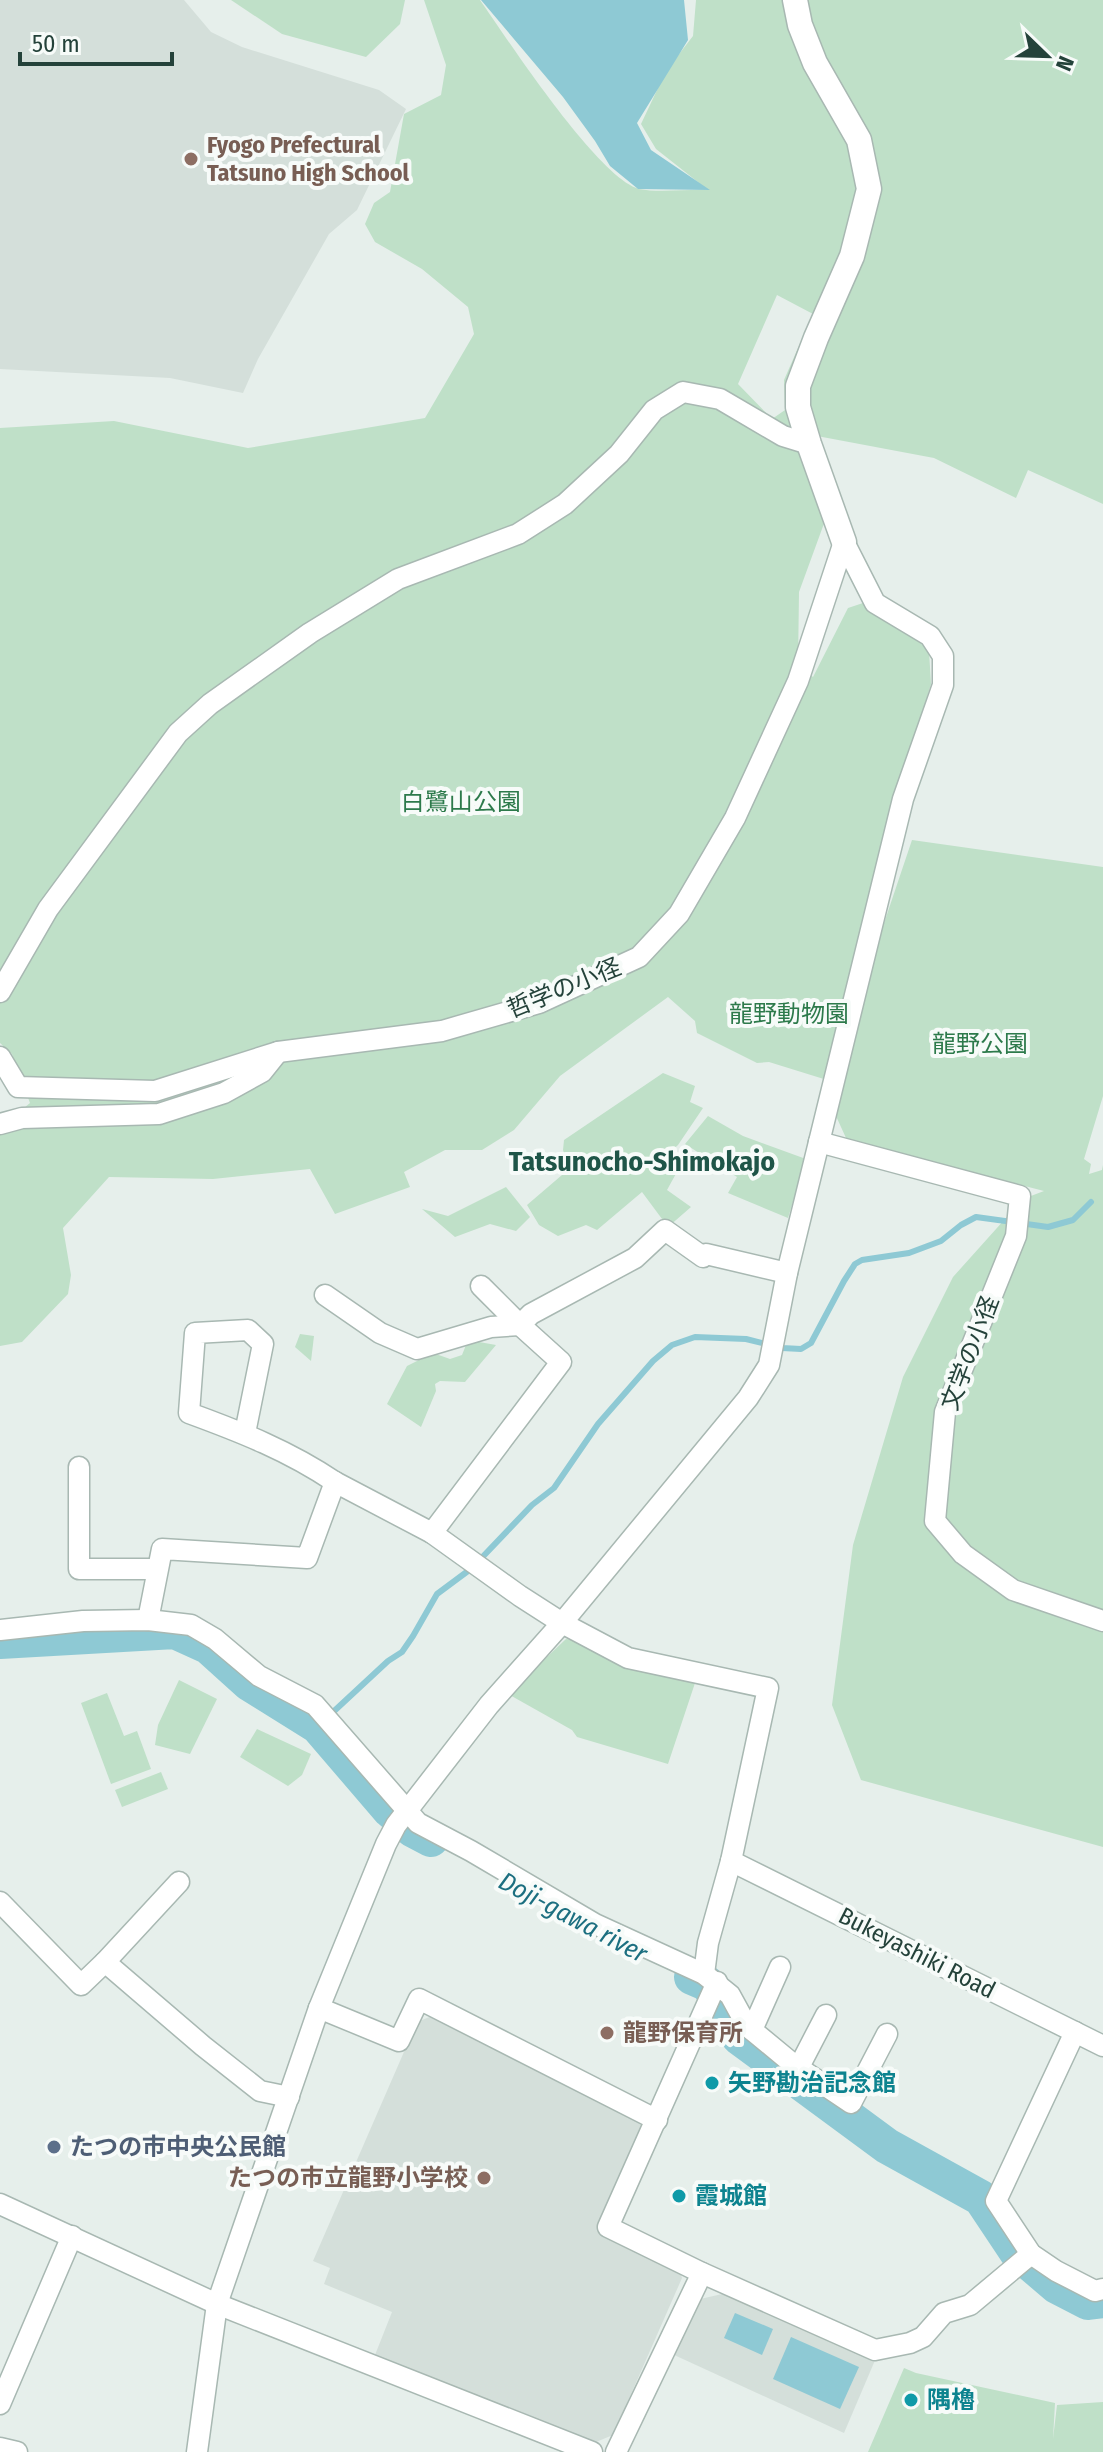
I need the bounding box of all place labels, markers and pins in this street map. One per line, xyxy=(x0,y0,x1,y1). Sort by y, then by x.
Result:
place label: Fyogo Prefectural Tatsuno High School xyxy=(207,131,410,187)
marker: Fyogo Prefectural Tatsuno High School xyxy=(182,150,200,168)
place label: 龍野保育所 xyxy=(623,2019,743,2047)
marker: 龍野保育所 xyxy=(598,2024,616,2042)
place label: 矢野勘治記念館 xyxy=(728,2069,896,2097)
marker: 矢野勘治記念館 xyxy=(703,2074,721,2092)
place label: たつの市中央公民館 xyxy=(70,2133,286,2161)
marker: たつの市中央公民館 xyxy=(45,2138,63,2156)
place label: たつの市立龍野小学校 xyxy=(228,2164,468,2192)
marker: たつの市立龍野小学校 xyxy=(475,2169,493,2187)
place label: 霞城館 xyxy=(695,2182,767,2210)
marker: 霞城館 xyxy=(670,2187,688,2205)
place label: 隅櫓 xyxy=(927,2386,975,2414)
marker: 隅櫓 xyxy=(902,2391,920,2409)

